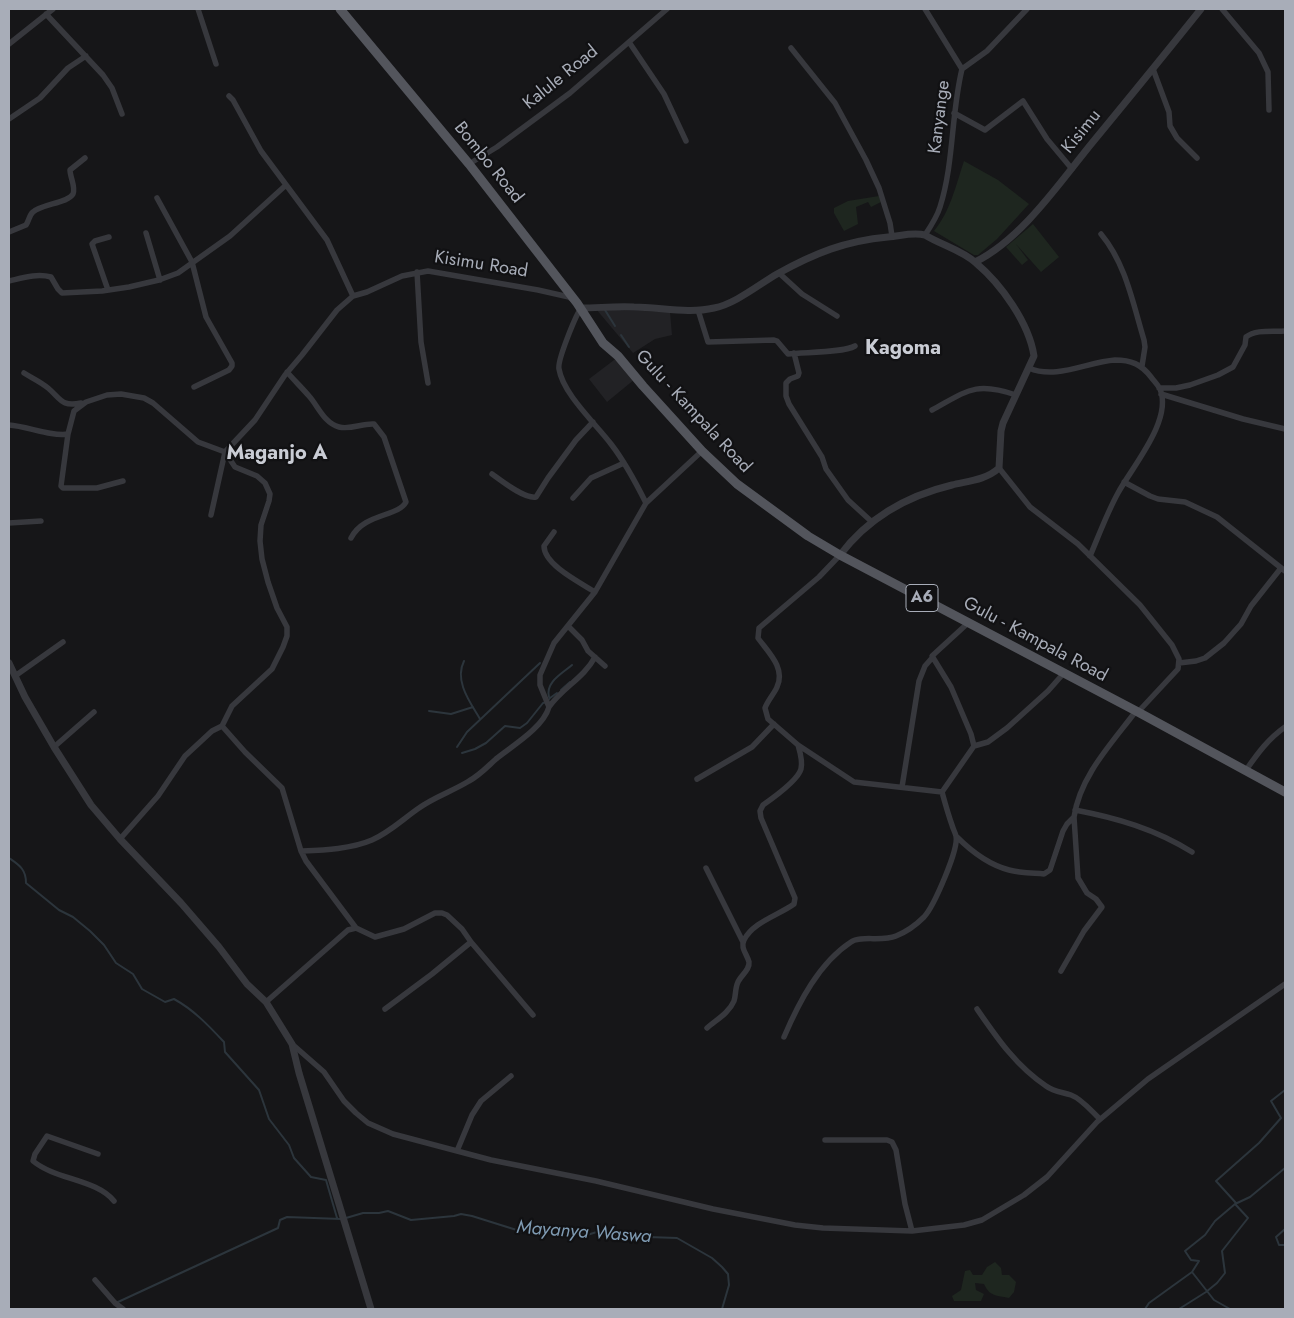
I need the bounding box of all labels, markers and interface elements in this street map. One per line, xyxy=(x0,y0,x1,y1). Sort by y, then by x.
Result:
street label: Kalule Road xyxy=(519,41,603,115)
street label: Kanyange xyxy=(925,79,955,155)
street label: Kisimu xyxy=(1058,106,1106,158)
street label: Bombo Road xyxy=(449,118,527,208)
street label: Kisimu Road xyxy=(433,247,529,283)
district label: Kagoma xyxy=(865,337,941,361)
street label: Gulu - Kampala Road xyxy=(630,346,756,478)
district label: Maganjo A xyxy=(226,442,328,466)
road number: A6 xyxy=(906,584,938,612)
street label: Gulu - Kampala Road xyxy=(959,593,1111,687)
water label: Mayanya Waswa xyxy=(516,1217,652,1249)

